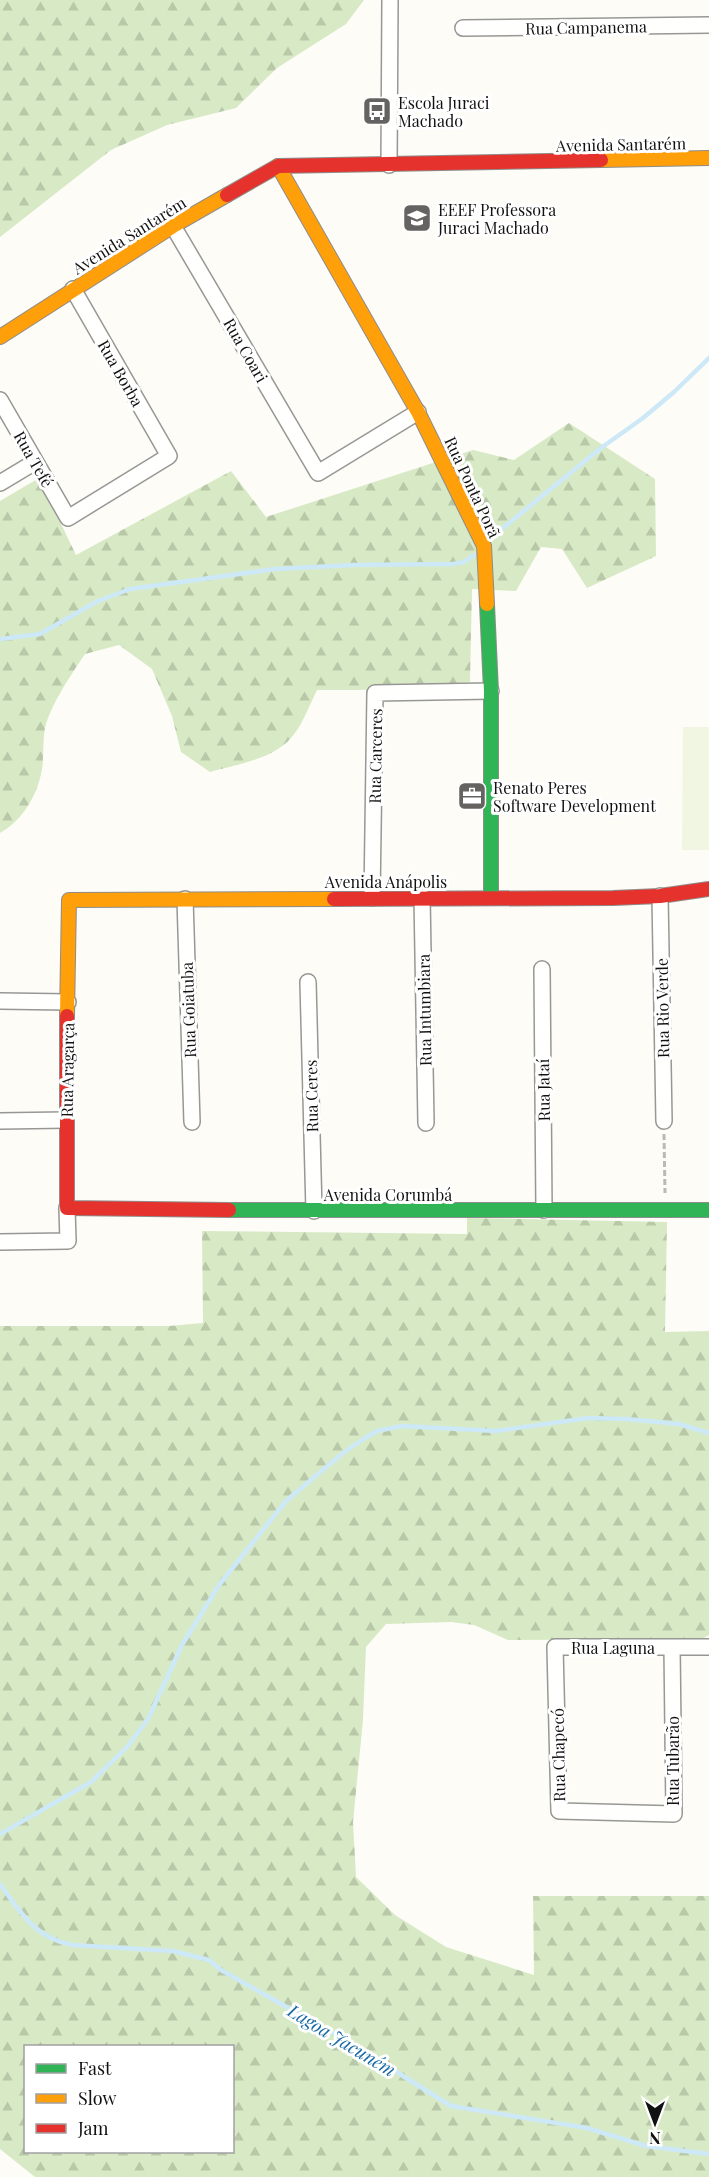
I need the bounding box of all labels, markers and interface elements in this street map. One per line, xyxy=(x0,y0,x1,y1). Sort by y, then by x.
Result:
street label: Rua Campanema xyxy=(525,15,647,39)
place label: Escola Juraci Machado xyxy=(398,92,490,131)
bus stop icon: Escola Juraci Machado xyxy=(361,95,393,127)
street label: Avenida Santarém xyxy=(555,132,686,156)
street label: Avenida Santarém xyxy=(67,192,190,279)
place label: EEEF Professora Juraci Machado xyxy=(437,199,556,238)
school or university icon: EEEF Professora Juraci Machado xyxy=(401,202,433,234)
street label: Rua Coari xyxy=(219,314,273,386)
street label: Rua Borba xyxy=(93,336,149,410)
street label: Rua Tefé xyxy=(10,427,58,491)
street label: Rua Ponta Porã xyxy=(440,433,506,541)
street label: Rua Carceres xyxy=(364,708,386,804)
place label: Renato Peres Software Development xyxy=(493,777,656,816)
office icon: Renato Peres Software Development xyxy=(456,780,488,812)
street label: Avenida Anápolis xyxy=(324,871,447,892)
street label: Rua Intumbiara xyxy=(413,954,435,1066)
street label: Rua Rio Verde xyxy=(651,958,673,1058)
street label: Rua Goiatuba xyxy=(176,962,200,1058)
street label: Rua Aragarça xyxy=(56,1022,78,1118)
street label: Rua Jataí xyxy=(532,1058,554,1121)
street label: Rua Ceres xyxy=(300,1060,322,1132)
street label: Avenida Corumbá xyxy=(323,1184,452,1205)
street label: Rua Laguna xyxy=(571,1637,655,1658)
street label: Rua Chapecó xyxy=(547,1708,569,1802)
street label: Rua Tubarão xyxy=(662,1716,683,1806)
water label: Lagoa Jacuném xyxy=(283,1998,400,2082)
legend xyxy=(24,2045,234,2153)
text: Fast xyxy=(78,2056,112,2080)
text: Slow xyxy=(78,2086,116,2110)
north arrow xyxy=(625,2093,685,2153)
text: Jam xyxy=(77,2116,108,2140)
text: N xyxy=(649,2128,661,2149)

